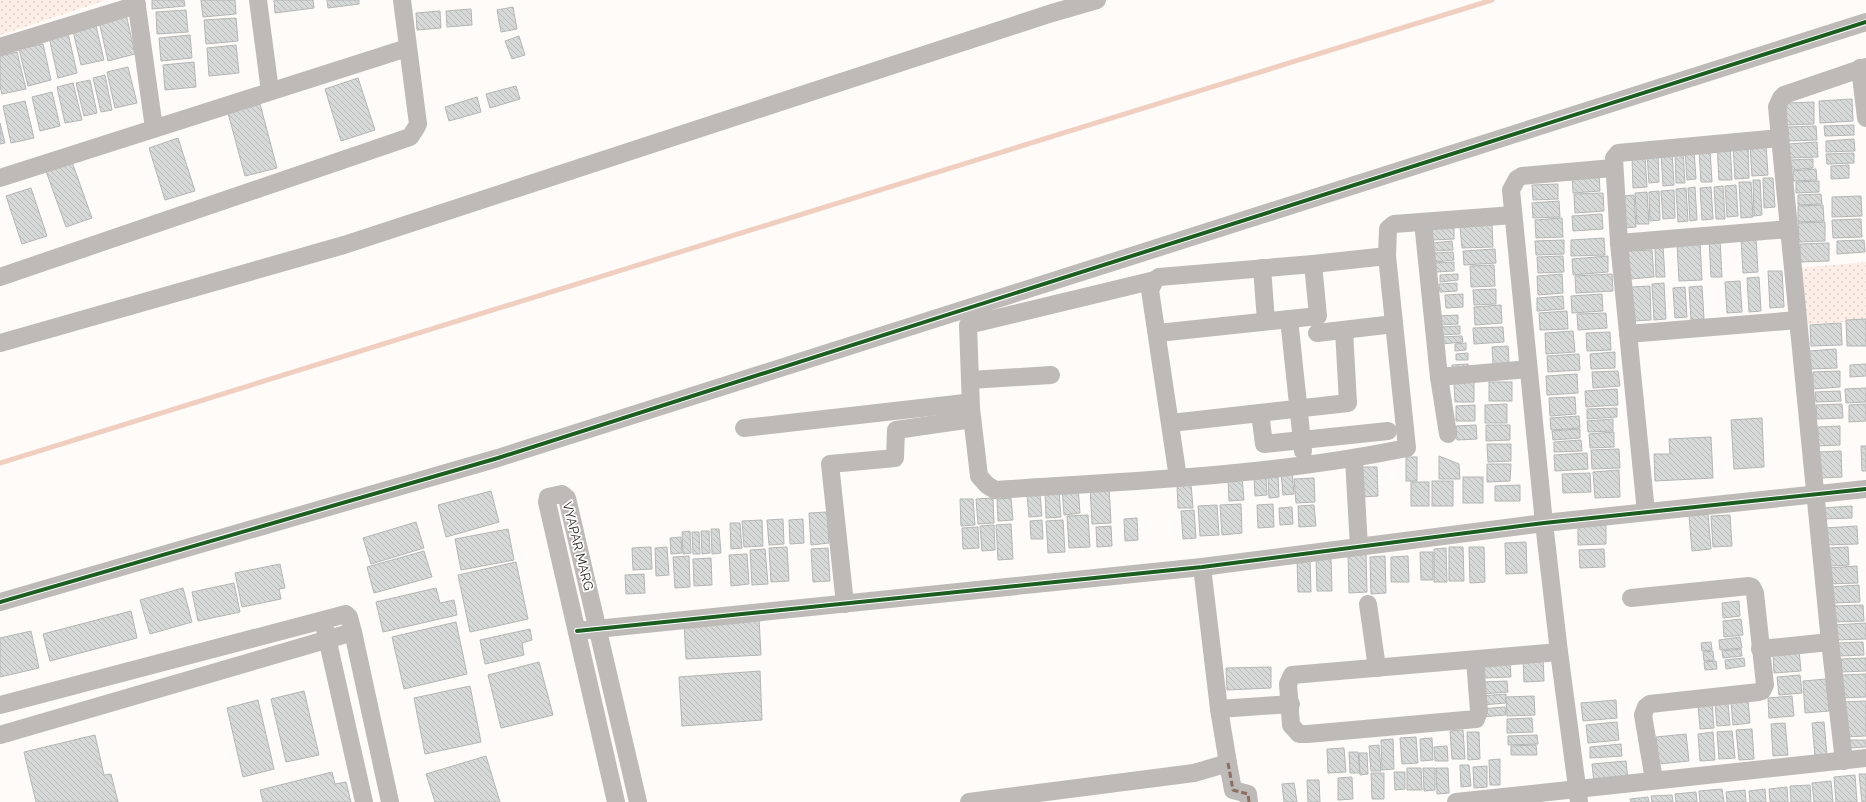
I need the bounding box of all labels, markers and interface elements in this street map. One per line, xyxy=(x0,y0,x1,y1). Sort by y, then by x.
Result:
street label: VYAPAR MARG xyxy=(560,500,596,592)

